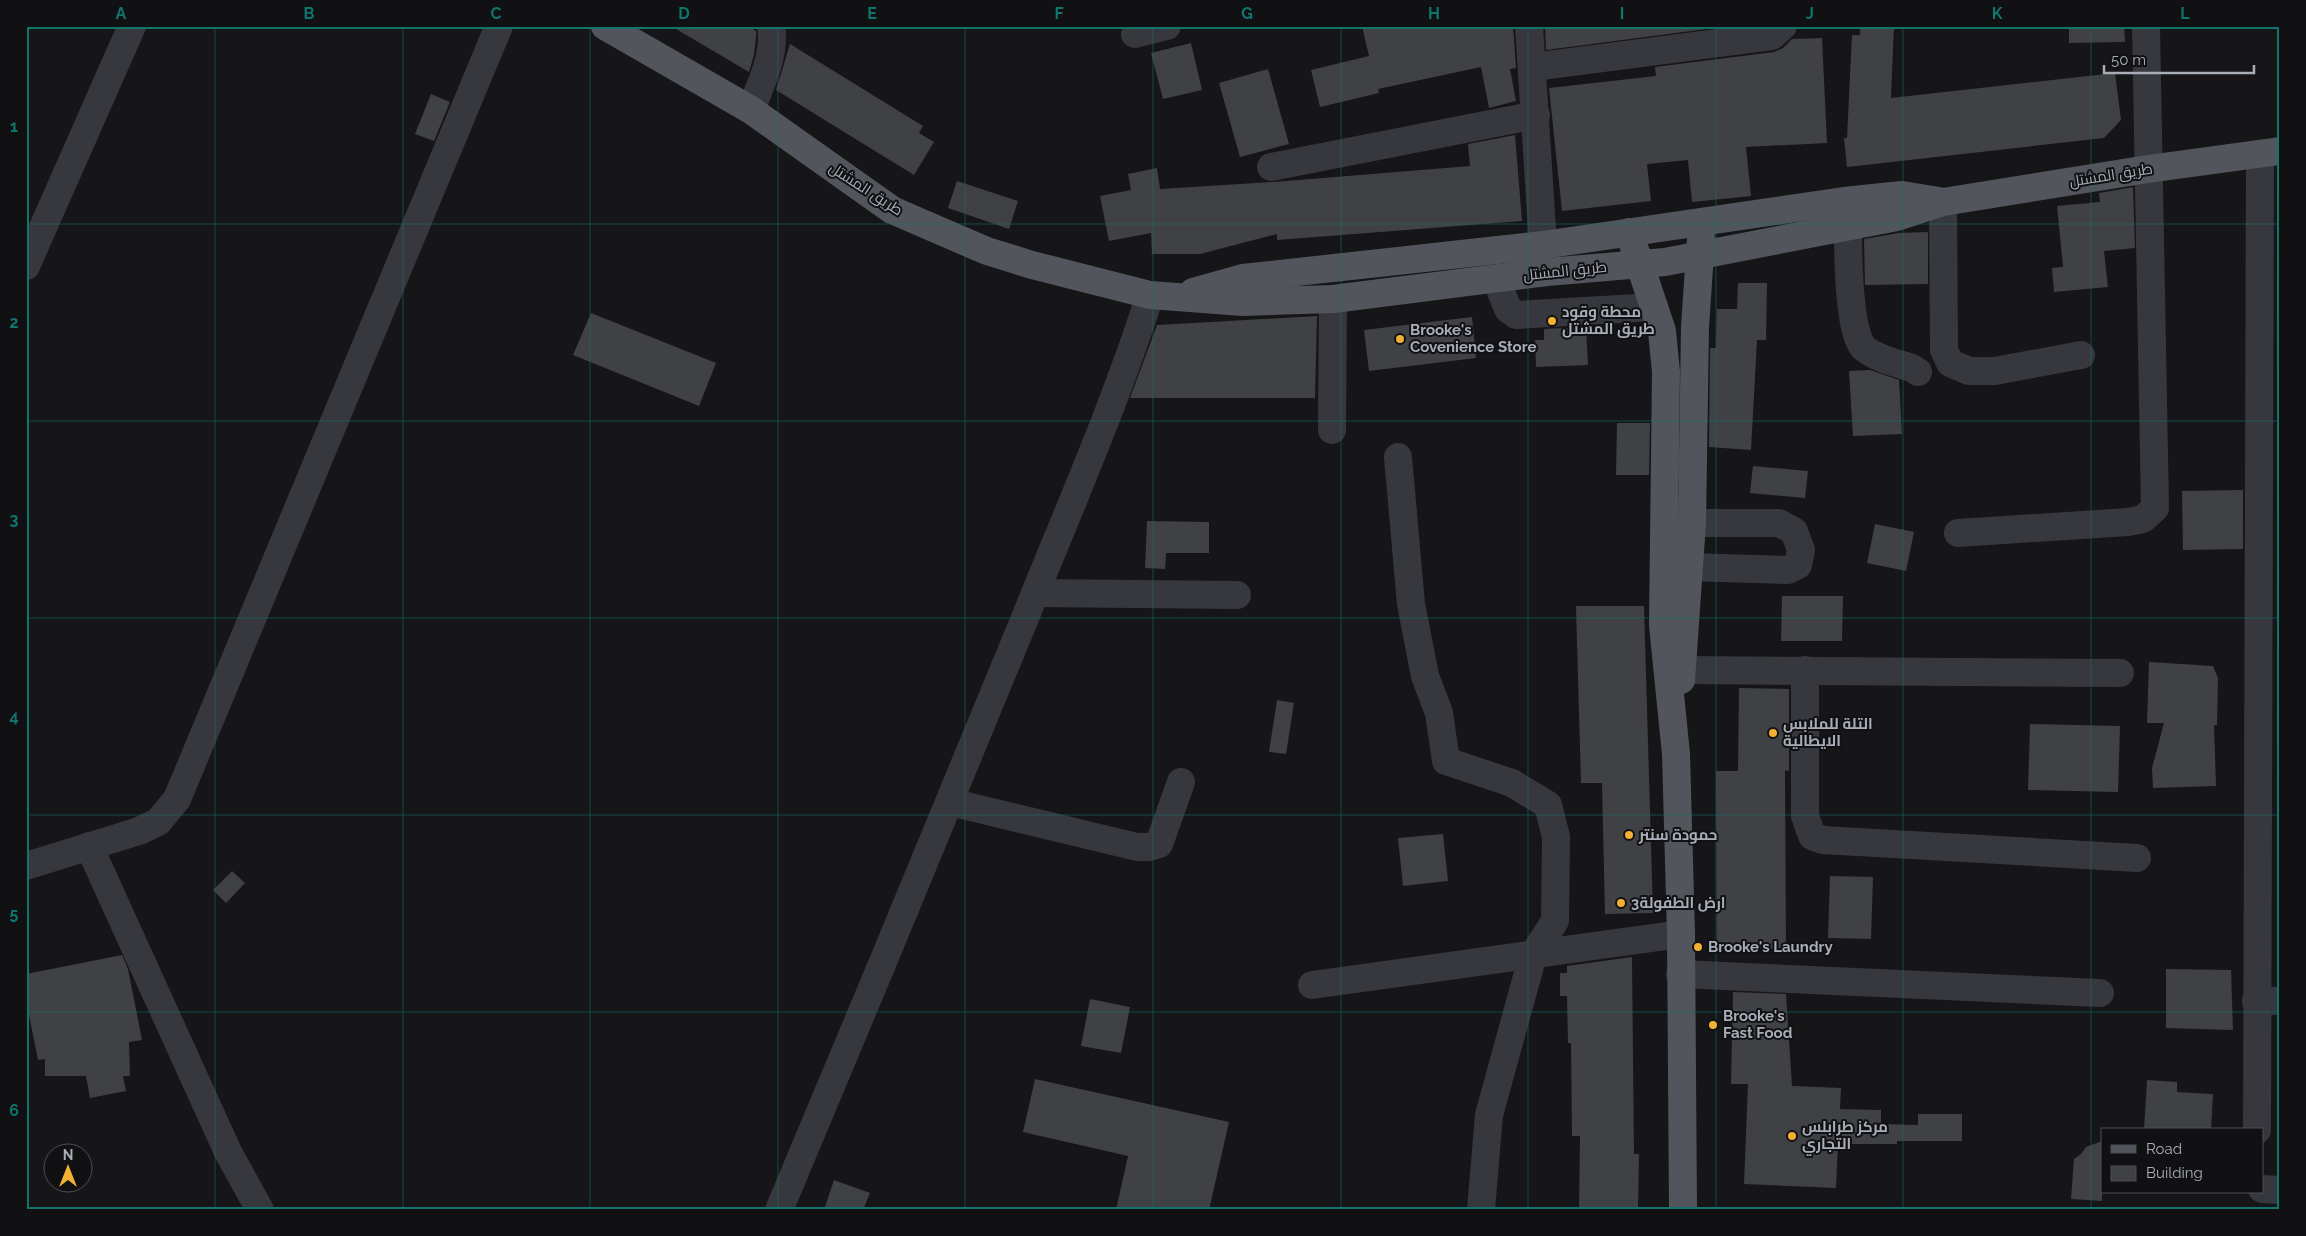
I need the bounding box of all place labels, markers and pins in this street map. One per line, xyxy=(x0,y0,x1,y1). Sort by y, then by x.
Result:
place label: محطة وقود طريق المشتل xyxy=(1562,303,1655,338)
marker: محطة وقود طريق المشتل xyxy=(1546,315,1558,327)
place label: Brooke's Covenience Store xyxy=(1410,321,1536,356)
marker: Brooke's Covenience Store xyxy=(1394,333,1406,345)
place label: التلة للملابس الايطالية xyxy=(1783,715,1873,750)
marker: التلة للملابس الايطالية xyxy=(1767,727,1779,739)
place label: حمودة سنتر xyxy=(1638,826,1718,844)
marker: حمودة سنتر xyxy=(1623,829,1635,841)
place label: ارض الطفولة3 xyxy=(1631,894,1726,912)
marker: ارض الطفولة3 xyxy=(1615,897,1627,909)
place label: Brooke's Laundry xyxy=(1708,938,1833,956)
marker: Brooke's Laundry xyxy=(1692,941,1704,953)
place label: Brooke's Fast Food xyxy=(1723,1007,1793,1042)
marker: Brooke's Fast Food xyxy=(1707,1019,1719,1031)
place label: مركز طرابلس التجاري xyxy=(1802,1118,1888,1156)
marker: مركز طرابلس التجاري xyxy=(1786,1130,1798,1142)

